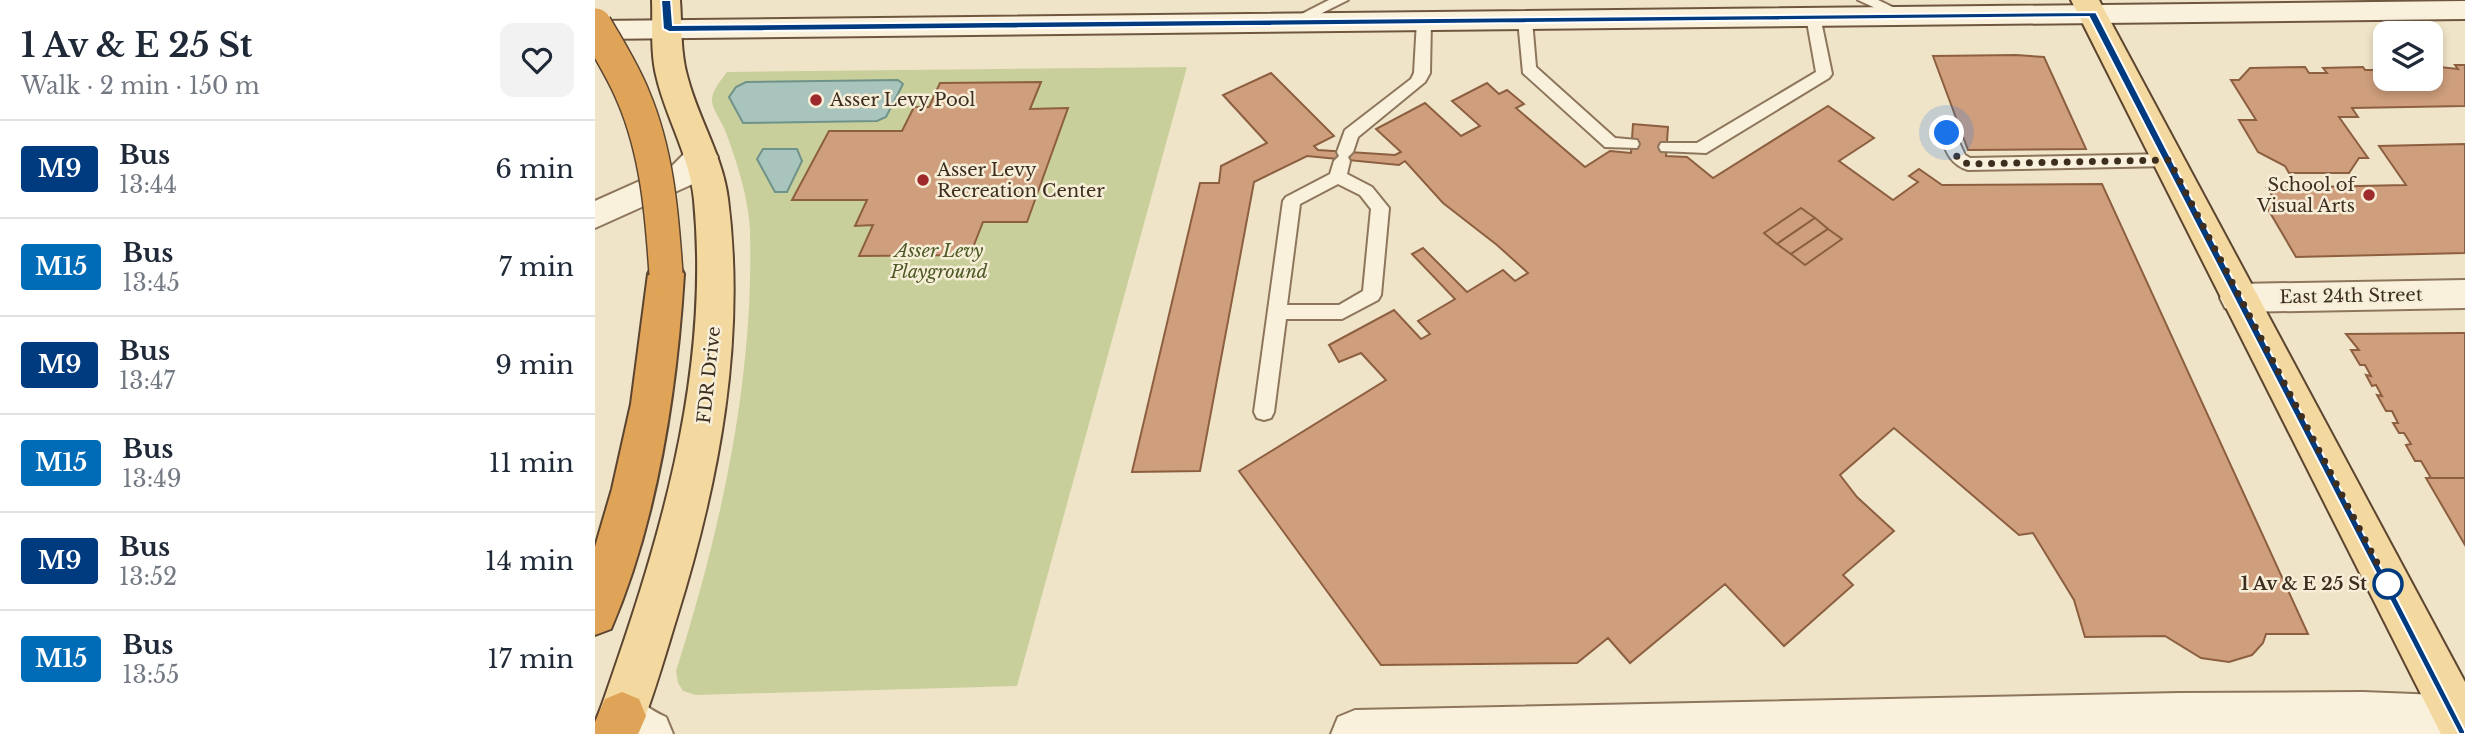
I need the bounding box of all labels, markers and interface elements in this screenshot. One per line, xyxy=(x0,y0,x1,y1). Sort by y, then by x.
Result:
map controls xyxy=(2373,21,2443,91)
button: layers xyxy=(2373,21,2443,91)
button: heart xyxy=(500,23,574,97)
text: 1 Av & E 25 St xyxy=(21,25,252,66)
text: Walk · 2 min · 150 m xyxy=(21,72,260,100)
place label: Asser Levy Pool xyxy=(829,89,975,111)
marker: Asser Levy Pool xyxy=(808,92,824,108)
your location xyxy=(1929,115,1964,150)
text: Bus xyxy=(119,139,170,171)
text: 6 min xyxy=(495,153,574,185)
text: M9 xyxy=(38,154,81,183)
place label: Asser Levy Recreation Center xyxy=(936,159,1105,202)
text: 13:44 xyxy=(119,171,177,199)
marker: Asser Levy Recreation Center xyxy=(915,172,931,188)
place label: School of Visual Arts xyxy=(2256,174,2358,217)
marker: School of Visual Arts xyxy=(2361,187,2377,203)
text: Bus xyxy=(122,237,173,269)
park label: Asser Levy Playground xyxy=(889,240,988,283)
text: 7 min xyxy=(499,251,574,283)
text: M15 xyxy=(35,252,87,281)
text: 13:45 xyxy=(122,269,180,297)
street label: East 24th Street xyxy=(2279,284,2423,308)
street label: FDR Drive xyxy=(693,325,725,425)
text: Bus xyxy=(119,335,170,367)
text: 9 min xyxy=(495,349,574,381)
text: M9 xyxy=(38,350,81,379)
text: 13:47 xyxy=(119,367,175,395)
text: Bus xyxy=(122,433,173,465)
text: 11 min xyxy=(489,447,574,479)
text: M15 xyxy=(35,448,87,477)
text: 13:49 xyxy=(122,465,181,493)
text: Bus xyxy=(119,531,170,563)
text: 14 min xyxy=(485,545,574,577)
text: M9 xyxy=(38,546,81,575)
text: 13:52 xyxy=(119,563,177,591)
marker: 1 Av & E 25 St xyxy=(2373,569,2403,599)
place label: 1 Av & E 25 St xyxy=(2241,573,2367,595)
text: Bus xyxy=(122,629,173,661)
text: 17 min xyxy=(487,643,574,675)
text: M15 xyxy=(35,644,87,673)
text: 13:55 xyxy=(122,661,179,689)

